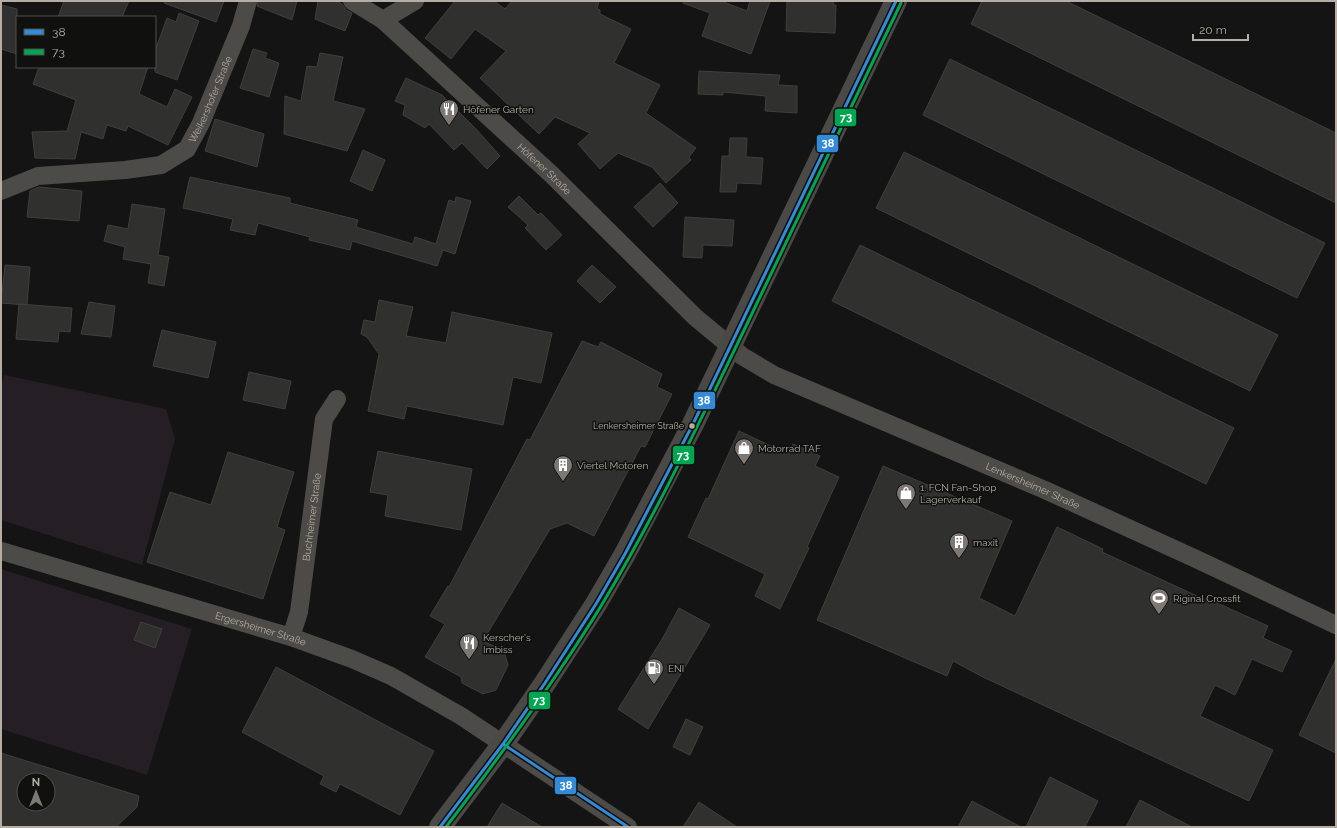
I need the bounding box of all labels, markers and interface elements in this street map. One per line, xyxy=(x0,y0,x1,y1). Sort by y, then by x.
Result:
legend xyxy=(16,16,156,68)
scale bar xyxy=(1193,16,1248,42)
text: 20 m xyxy=(1199,23,1227,37)
text: 38 xyxy=(52,25,66,39)
text: 73 xyxy=(52,45,65,59)
street label: Weikershofer Straße xyxy=(186,54,234,144)
restaurant icon: Höfener Garten xyxy=(438,98,460,126)
place label: Höfener Garten xyxy=(463,104,534,115)
line badge: 73 xyxy=(834,108,857,127)
text: 73 xyxy=(840,111,852,124)
line badge: 38 xyxy=(816,134,839,153)
text: 38 xyxy=(822,137,835,150)
street label: Höfener Straße xyxy=(516,141,574,197)
line badge: 38 xyxy=(693,391,716,410)
text: 38 xyxy=(698,394,711,407)
place label: Lenkersheimer Straße xyxy=(593,421,685,431)
marker: Lenkersheimer Straße xyxy=(687,421,697,431)
shop icon: Motorrad TAF xyxy=(733,437,755,465)
place label: Motorrad TAF xyxy=(758,443,821,454)
line badge: 73 xyxy=(672,445,695,465)
text: 73 xyxy=(677,449,689,462)
building icon: Viertel Motoren xyxy=(552,454,574,482)
place label: Viertel Motoren xyxy=(577,460,648,471)
street label: Lenkersheimer Straße xyxy=(984,460,1082,511)
street label: Buchheimer Straße xyxy=(300,472,322,562)
shop icon: 1. FCN Fan-Shop Lagerverkauf xyxy=(895,482,917,510)
place label: 1. FCN Fan-Shop Lagerverkauf xyxy=(920,482,996,505)
building icon: maxit xyxy=(948,531,970,559)
place label: maxit xyxy=(973,537,999,548)
sports icon: Riginal Crossfit xyxy=(1148,587,1170,615)
place label: Riginal Crossfit xyxy=(1173,593,1241,604)
street label: Ergersheimer Straße xyxy=(214,609,308,648)
restaurant icon: Kerscher's Imbiss xyxy=(458,632,480,660)
place label: Kerscher's Imbiss xyxy=(483,632,531,655)
fuel station icon: ENI xyxy=(643,657,665,685)
place label: ENI xyxy=(668,663,684,674)
line badge: 73 xyxy=(528,691,551,710)
text: 73 xyxy=(533,694,545,707)
north arrow xyxy=(16,772,56,812)
text: N xyxy=(32,776,40,789)
line badge: 38 xyxy=(554,776,577,795)
text: 38 xyxy=(560,779,573,792)

